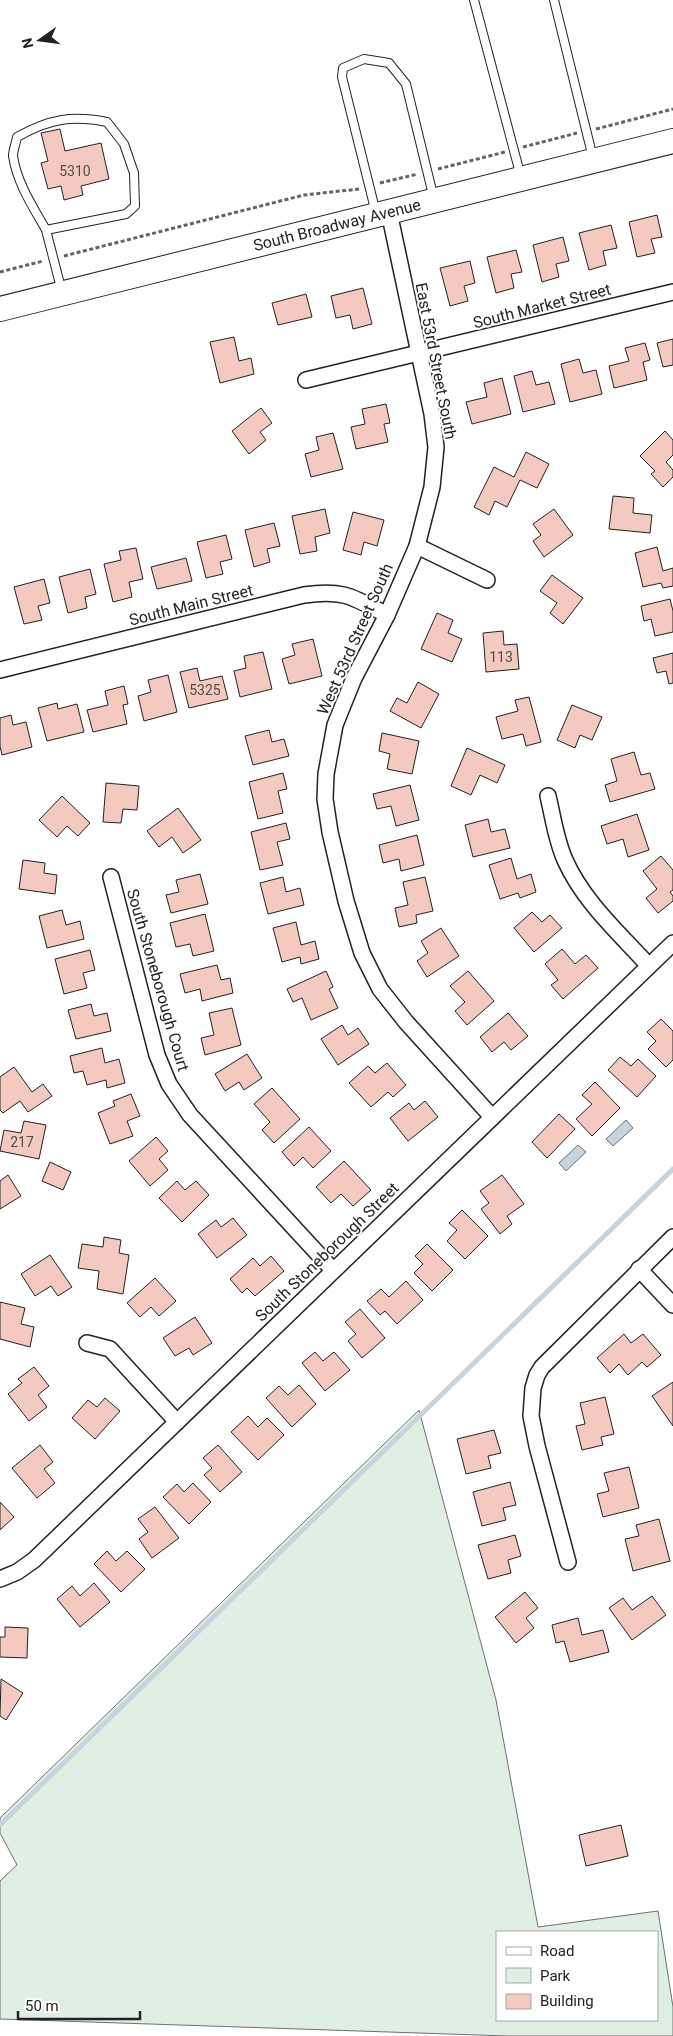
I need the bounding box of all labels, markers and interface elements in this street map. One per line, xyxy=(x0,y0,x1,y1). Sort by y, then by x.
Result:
north arrow xyxy=(15,15,65,65)
text: N xyxy=(18,36,36,50)
house number: 5310 xyxy=(59,163,91,179)
street label: South Broadway Avenue xyxy=(251,195,423,255)
street label: South Market Street xyxy=(471,280,613,332)
street label: East 53rd Street South xyxy=(411,281,461,441)
street label: West 53rd Street South xyxy=(313,560,397,718)
street label: South Main Street xyxy=(127,580,255,630)
house number: 113 xyxy=(489,649,513,665)
house number: 5325 xyxy=(189,682,221,698)
street label: South Stoneborough Court xyxy=(123,887,193,1073)
house number: 217 xyxy=(10,1134,34,1150)
street label: South Stoneborough Street xyxy=(251,1179,403,1325)
legend xyxy=(496,1931,658,2021)
text: Road xyxy=(540,1942,574,1960)
text: Park xyxy=(540,1967,571,1985)
scale bar xyxy=(18,1988,140,2020)
text: Building xyxy=(540,1992,594,2010)
text: 50 m xyxy=(25,1997,59,2015)

